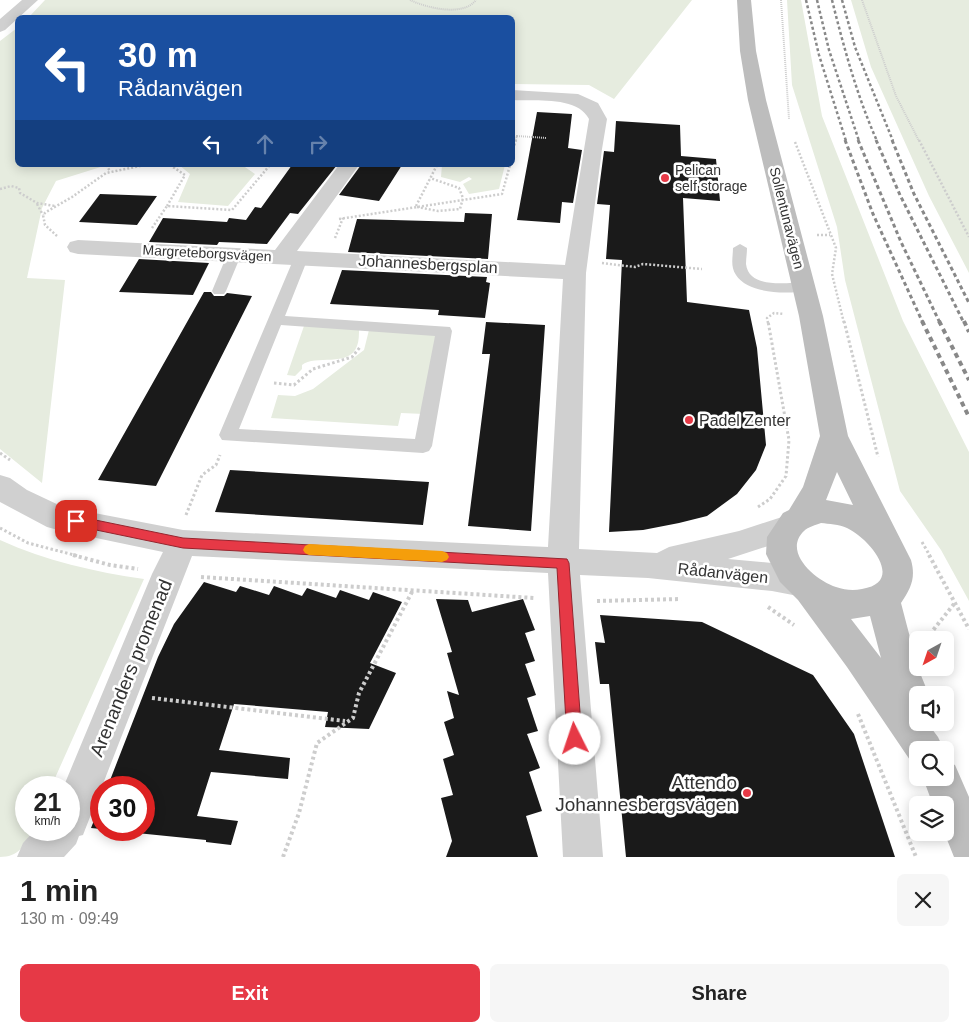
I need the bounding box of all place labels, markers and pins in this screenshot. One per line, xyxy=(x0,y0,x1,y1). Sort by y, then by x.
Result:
place label: Pelican self storage xyxy=(675,162,748,194)
marker: Pelican self storage xyxy=(659,172,671,184)
place label: Padel Zenter xyxy=(699,412,791,429)
marker: Padel Zenter xyxy=(683,414,695,426)
pin xyxy=(55,500,97,542)
place label: Attendo Johannesbergsvägen xyxy=(555,772,737,815)
marker: Attendo Johannesbergsvägen xyxy=(741,787,753,799)

